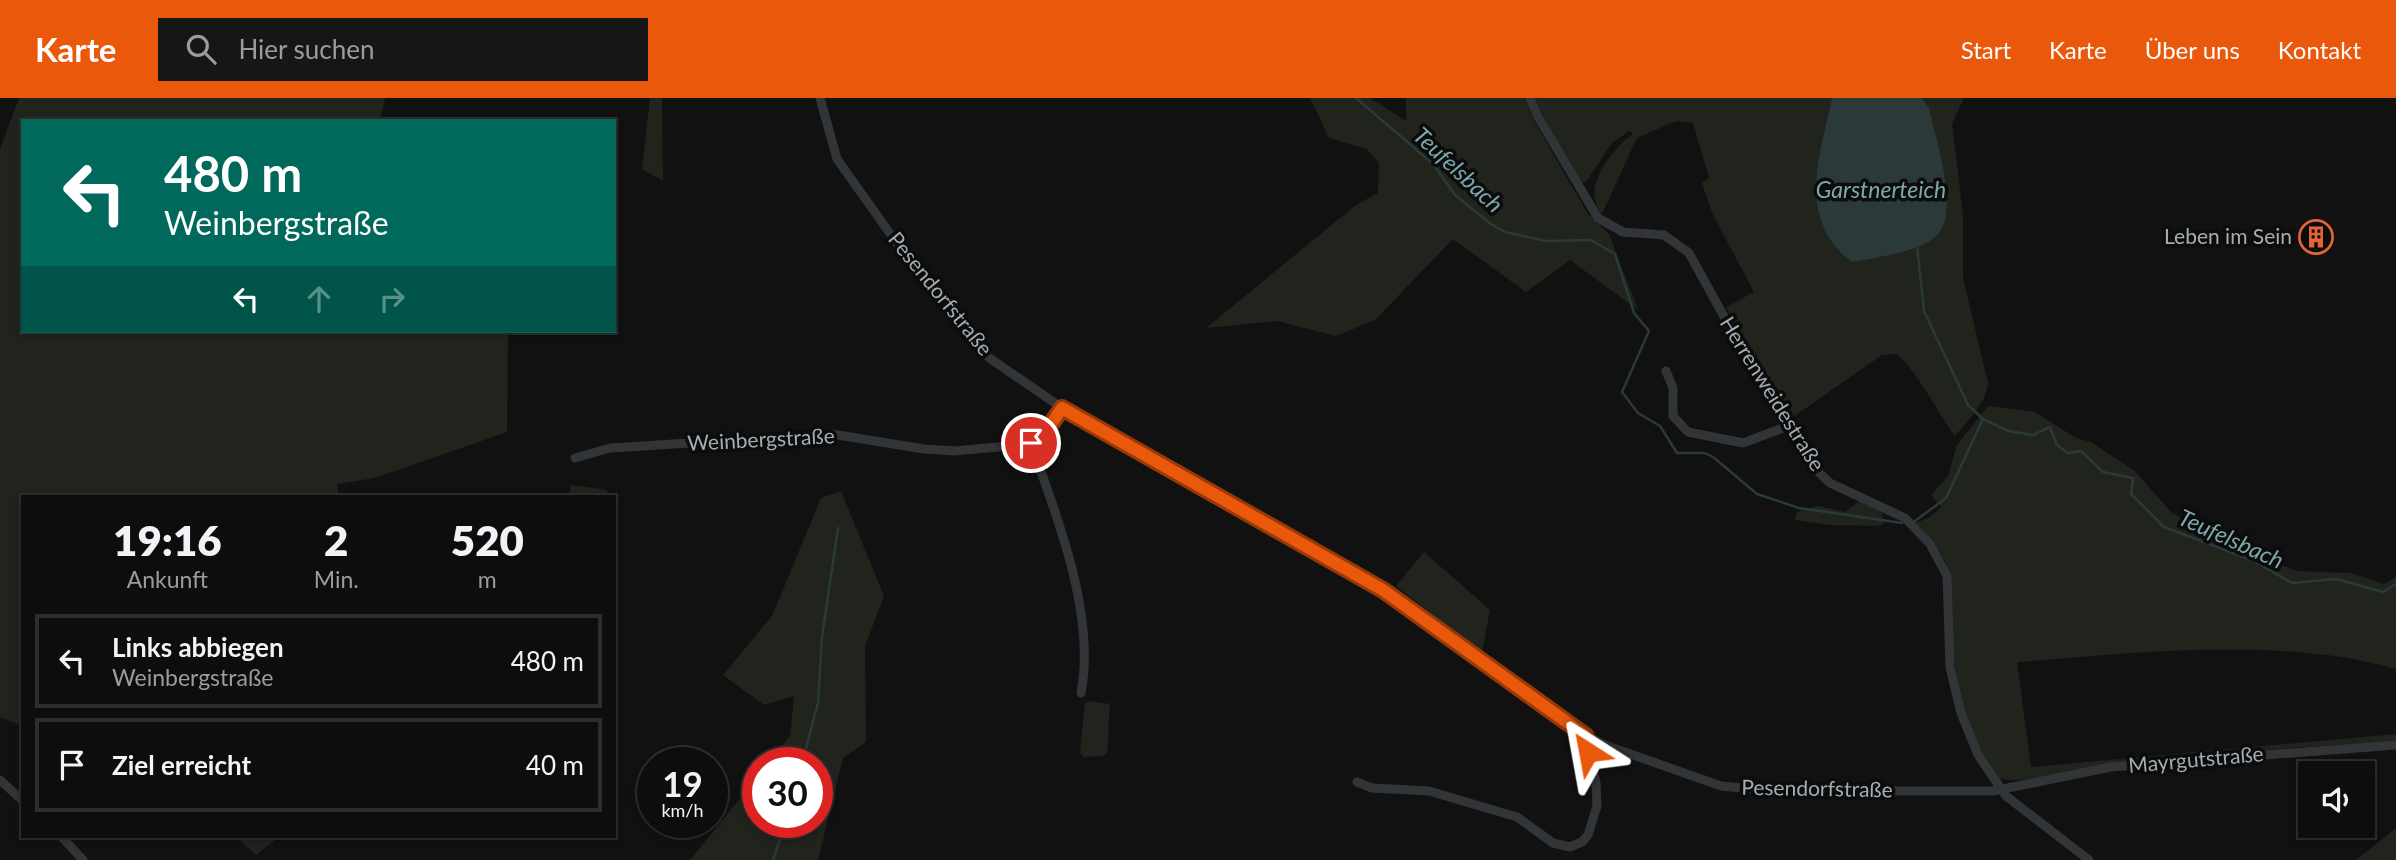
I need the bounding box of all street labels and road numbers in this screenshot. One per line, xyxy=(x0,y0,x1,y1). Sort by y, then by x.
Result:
street label: Pesendorfstraße xyxy=(884,226,999,360)
street label: Herrenweidestraße xyxy=(1716,311,1831,475)
street label: Weinbergstraße xyxy=(687,422,835,455)
street label: Mayrgutstraße xyxy=(2127,740,2264,777)
street label: Pesendorfstraße xyxy=(1741,774,1893,801)

